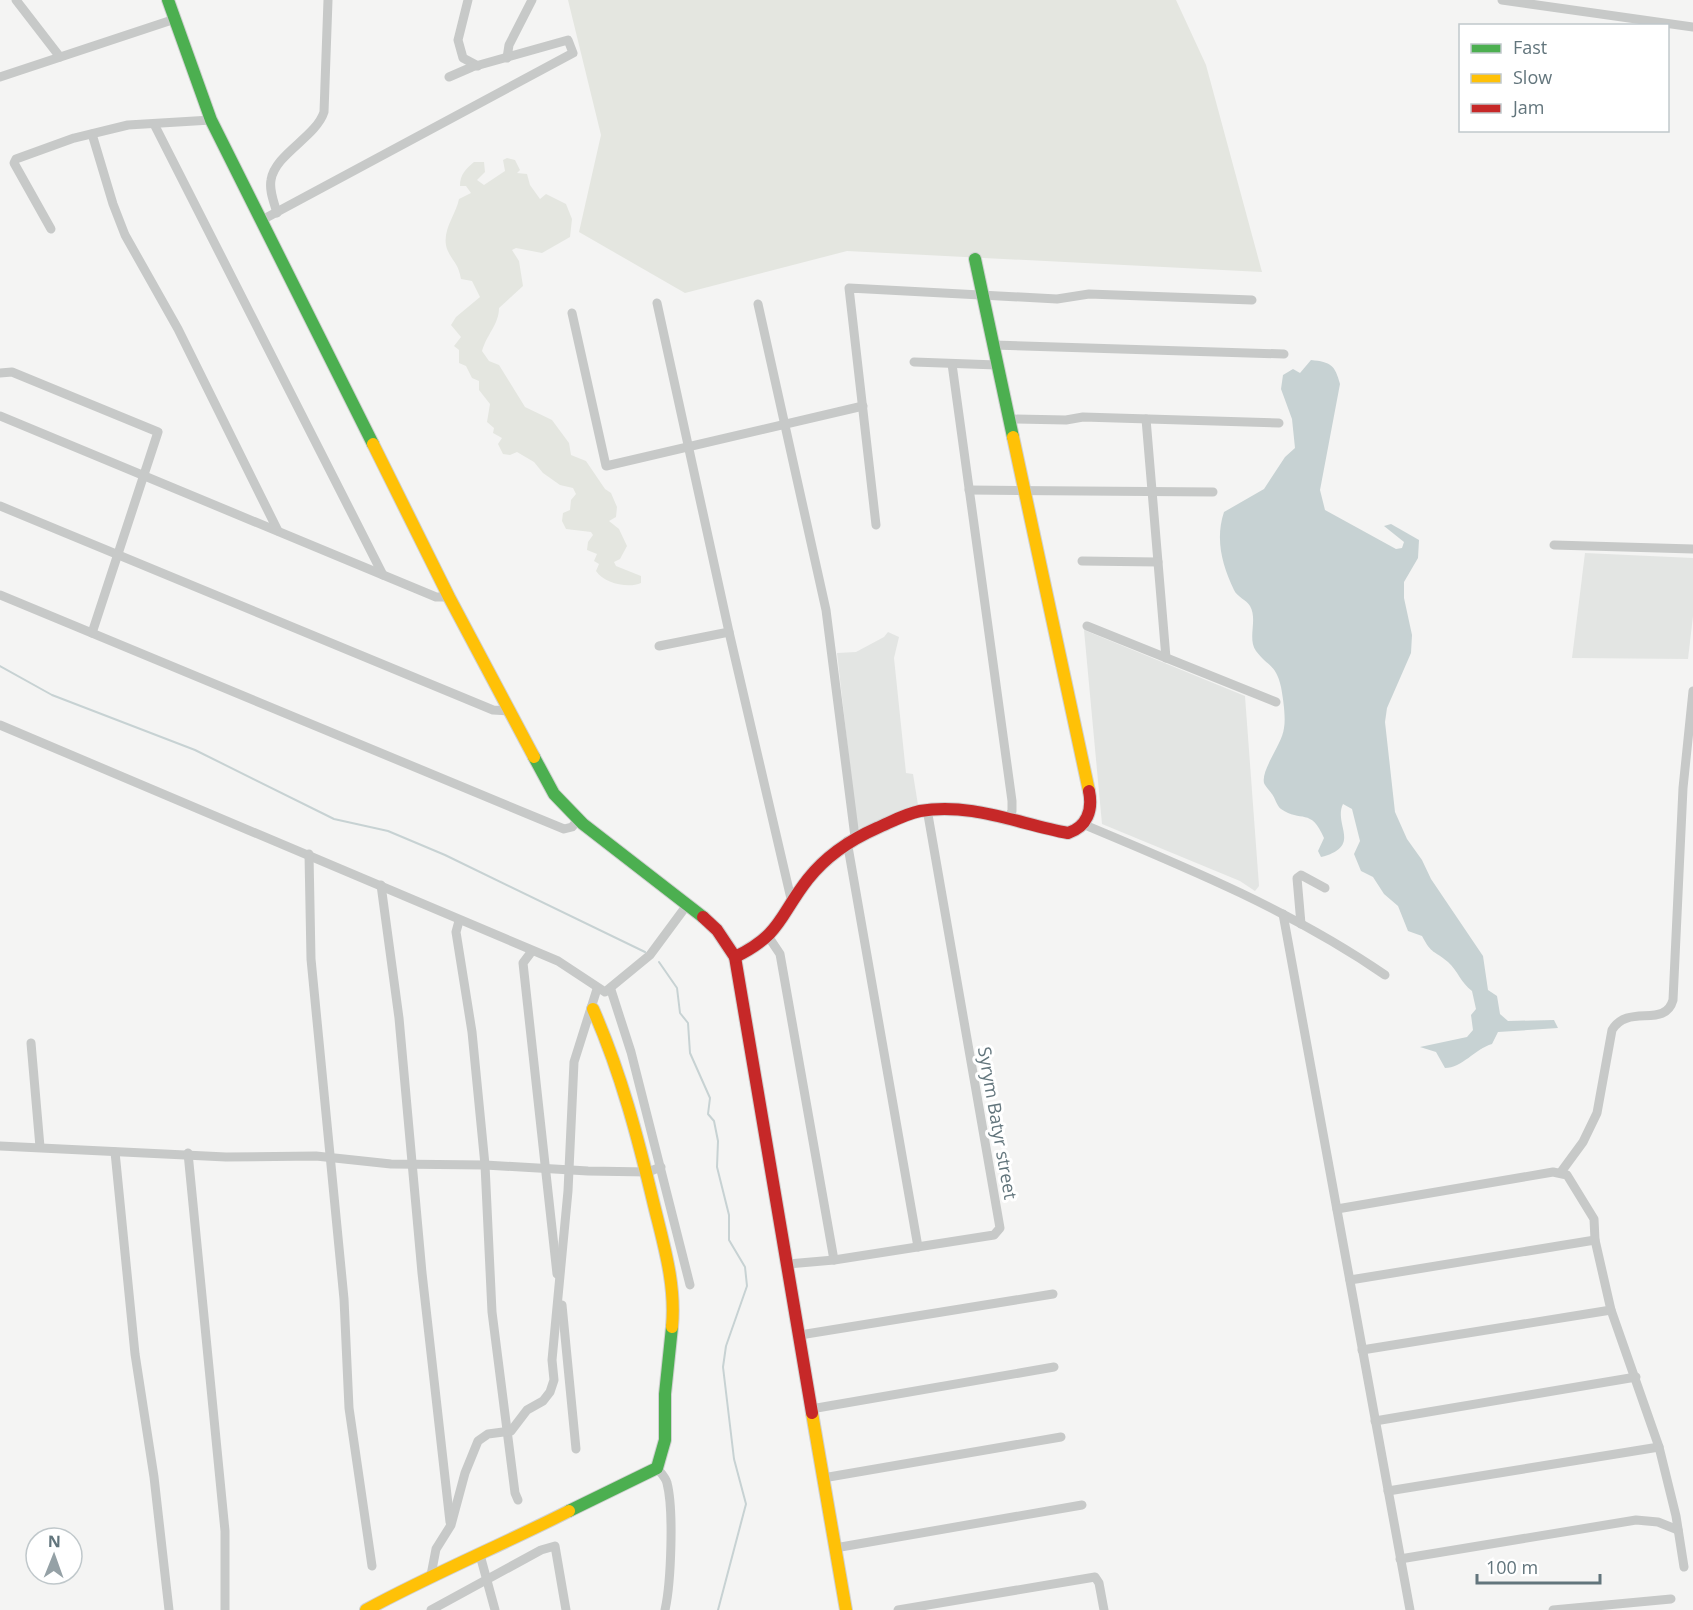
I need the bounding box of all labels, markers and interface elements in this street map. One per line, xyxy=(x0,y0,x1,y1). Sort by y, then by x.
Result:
legend xyxy=(1459,24,1669,132)
text: Fast xyxy=(1513,35,1547,59)
text: Slow xyxy=(1513,65,1552,89)
text: Jam xyxy=(1511,95,1545,119)
street label: Syrym Batyr street xyxy=(973,1045,1023,1201)
north arrow xyxy=(24,1526,84,1586)
text: N xyxy=(48,1530,61,1552)
scale bar xyxy=(1477,1547,1600,1585)
text: 100 m xyxy=(1486,1555,1538,1579)

